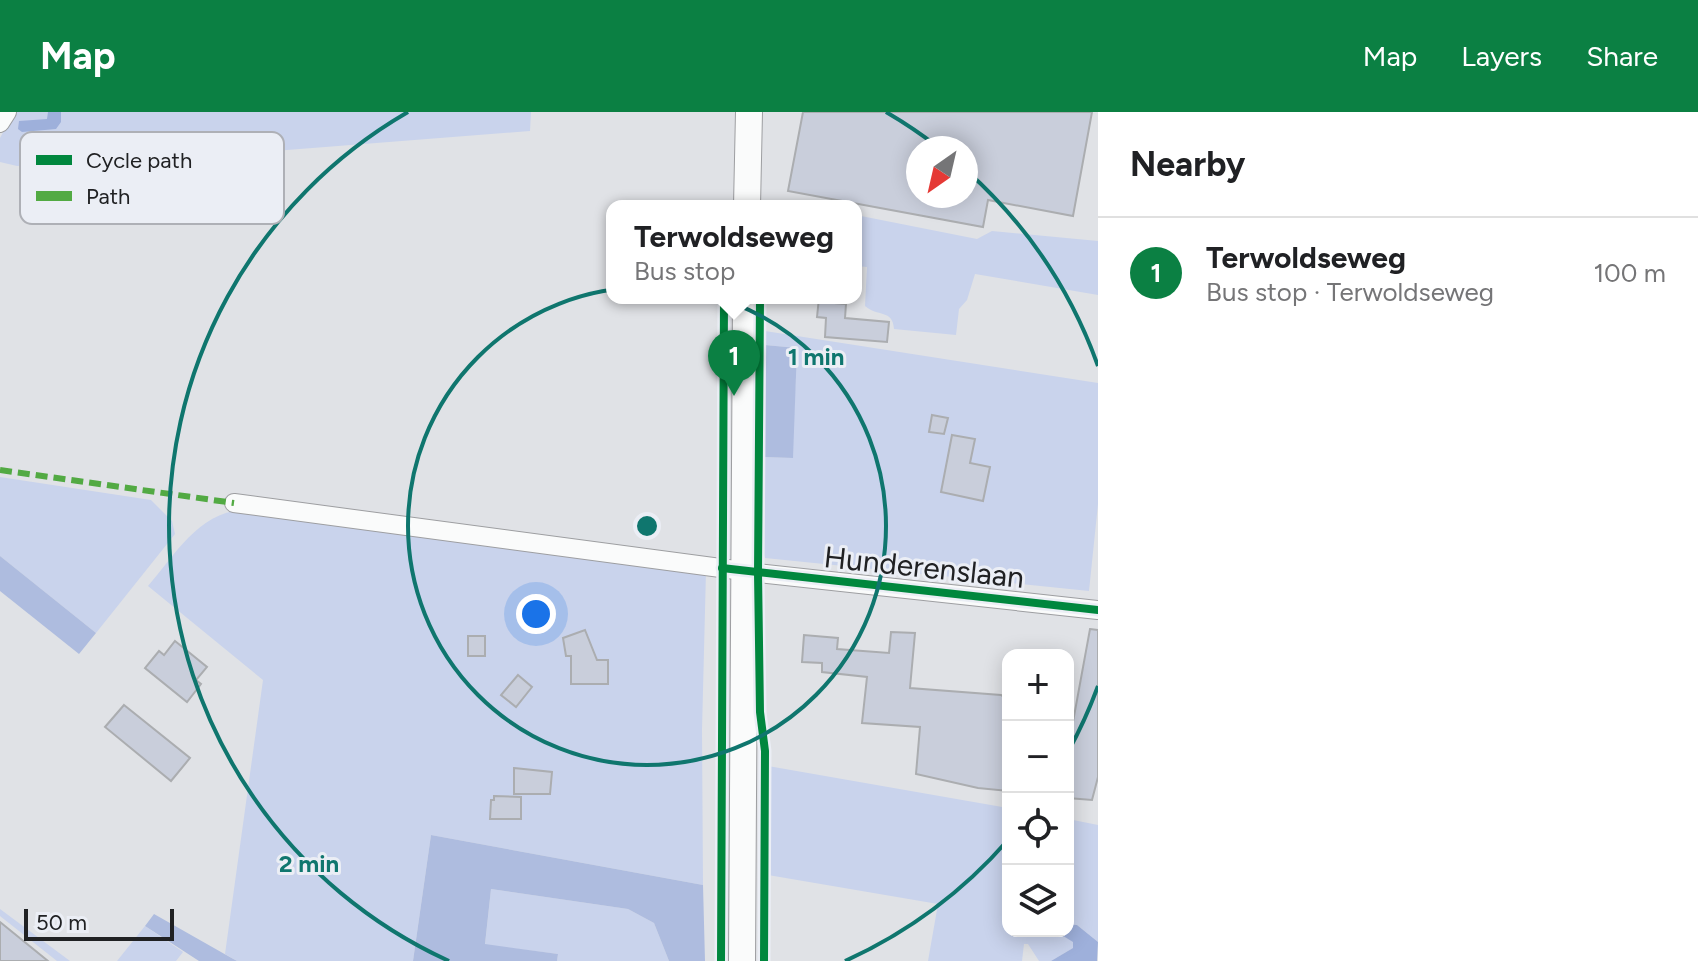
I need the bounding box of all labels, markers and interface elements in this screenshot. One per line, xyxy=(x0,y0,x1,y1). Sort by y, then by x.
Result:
text: Map xyxy=(40,33,116,79)
text: Map xyxy=(1363,39,1417,73)
text: Layers xyxy=(1461,39,1542,73)
text: Share xyxy=(1586,39,1658,73)
legend xyxy=(20,132,284,224)
north arrow xyxy=(906,136,978,208)
text: Nearby xyxy=(1130,144,1245,185)
text: Cycle path xyxy=(86,147,192,174)
text: Path xyxy=(86,183,130,210)
popup xyxy=(606,200,862,304)
text: Terwoldseweg xyxy=(634,218,834,255)
text: Terwoldseweg xyxy=(1206,239,1406,276)
text: Bus stop xyxy=(634,255,735,287)
text: 1 xyxy=(1151,257,1161,289)
text: 100 m xyxy=(1593,257,1666,289)
text: Bus stop · Terwoldseweg xyxy=(1206,276,1494,308)
pin: 1 xyxy=(708,330,760,396)
text: 1 min xyxy=(788,342,844,371)
centre of rings xyxy=(633,512,661,540)
street label: Hunderenslaan xyxy=(822,538,1026,596)
your location xyxy=(516,594,556,634)
map controls xyxy=(1002,649,1074,937)
button: + xyxy=(1002,649,1074,721)
button: − xyxy=(1002,721,1074,793)
button: locate xyxy=(1002,793,1074,865)
text: 2 min xyxy=(279,849,339,878)
button: layers xyxy=(1002,865,1074,937)
scale bar xyxy=(24,905,174,941)
text: 50 m xyxy=(36,909,87,936)

